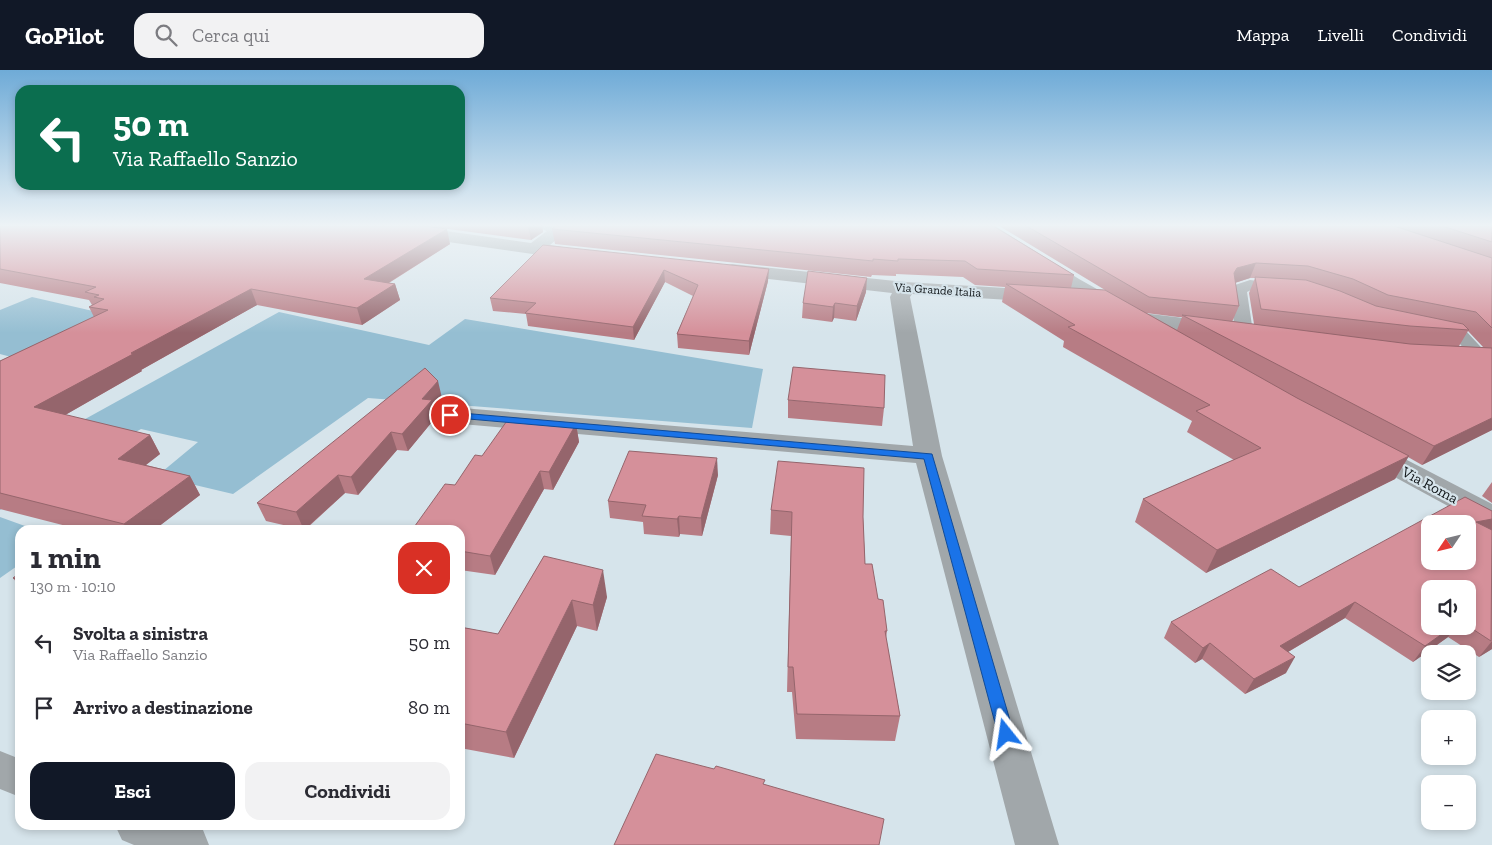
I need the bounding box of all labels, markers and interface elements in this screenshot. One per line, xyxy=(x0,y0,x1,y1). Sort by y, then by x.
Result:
search box xyxy=(134,13,484,58)
text: GoPilot xyxy=(25,21,104,50)
icon: search xyxy=(152,21,180,49)
text: Cerca qui xyxy=(192,24,269,47)
text: Mappa xyxy=(1237,24,1289,46)
text: Livelli xyxy=(1317,24,1364,46)
text: Condividi xyxy=(1392,24,1467,46)
text: 50 m xyxy=(113,103,189,145)
icon: left xyxy=(30,105,95,170)
text: Via Raffaello Sanzio xyxy=(113,145,298,172)
street label: Via Grande Italia xyxy=(893,280,982,300)
pin xyxy=(429,394,471,436)
icon: arrive xyxy=(436,401,464,429)
street label: Via Roma xyxy=(1398,462,1461,507)
north arrow xyxy=(1421,515,1476,570)
map controls xyxy=(1421,515,1476,830)
text: 1 min xyxy=(30,540,101,576)
button: close xyxy=(398,542,450,594)
text: 130 m · 10:10 xyxy=(30,577,116,596)
button: sound xyxy=(1421,580,1476,635)
text: Svolta a sinistra xyxy=(73,622,208,645)
icon: left xyxy=(30,629,58,657)
text: 50 m xyxy=(409,631,450,654)
text: Via Raffaello Sanzio xyxy=(73,645,207,664)
button: layers xyxy=(1421,645,1476,700)
icon: arrive xyxy=(30,694,58,722)
text: Arrivo a destinazione xyxy=(73,696,253,719)
text: 80 m xyxy=(408,696,450,719)
position arrow xyxy=(979,707,1031,759)
button: + xyxy=(1421,710,1476,765)
button: Esci xyxy=(30,762,235,820)
button: Condividi xyxy=(245,762,450,820)
button: − xyxy=(1421,775,1476,830)

